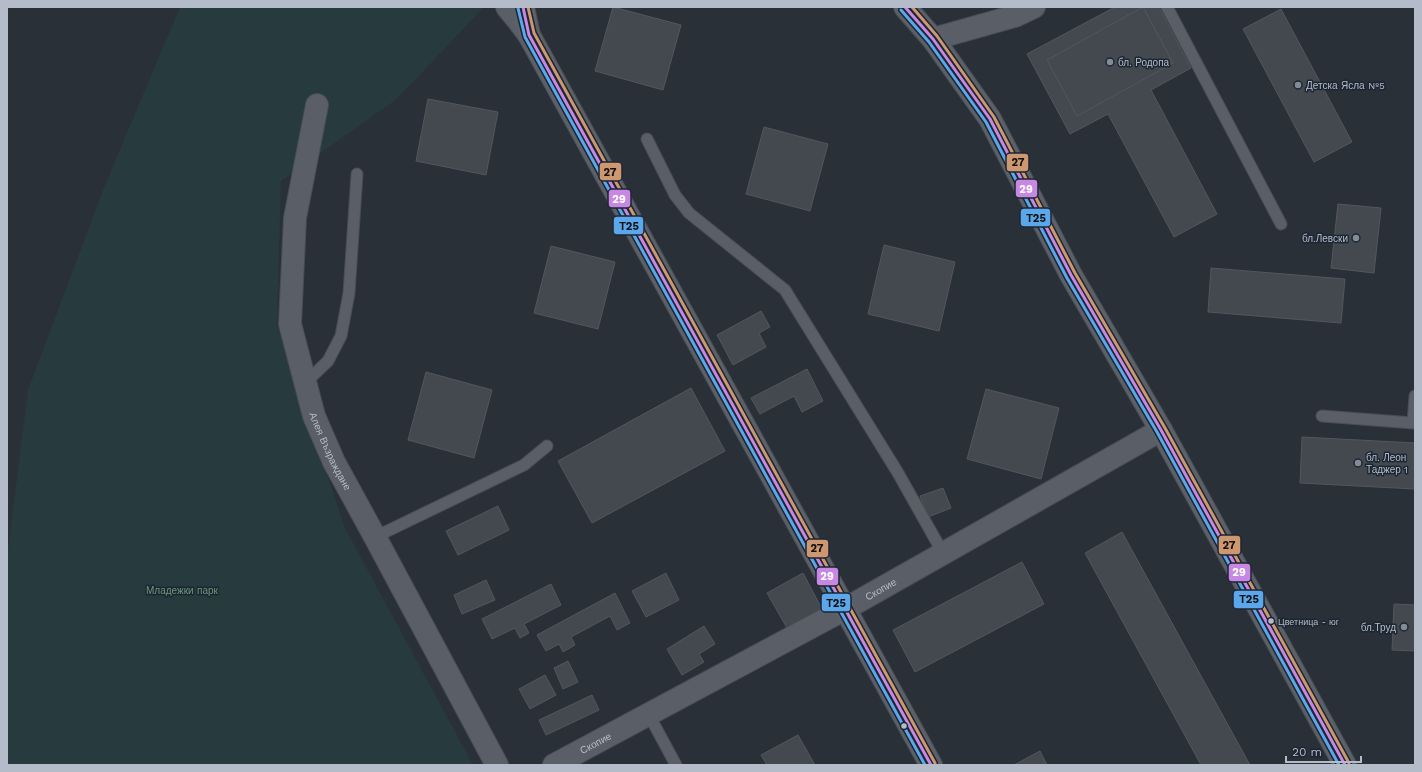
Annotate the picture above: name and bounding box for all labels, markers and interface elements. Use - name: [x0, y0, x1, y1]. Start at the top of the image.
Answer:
- marker: бл. Родопа: [1105, 57, 1115, 67]
- place label: бл. Родопа: [1118, 57, 1170, 68]
- marker: Детска Ясла №5: [1293, 80, 1303, 90]
- place label: Детска Ясла №5: [1306, 80, 1385, 91]
- line badge: 27: [1006, 153, 1029, 172]
- text: 27: [1011, 156, 1025, 169]
- line badge: 27: [599, 162, 622, 181]
- text: 27: [603, 166, 617, 179]
- line badge: 29: [1015, 179, 1038, 198]
- text: 29: [1019, 183, 1033, 196]
- line badge: 29: [608, 189, 631, 208]
- text: 29: [612, 193, 626, 206]
- line badge: Т25: [1020, 208, 1051, 227]
- text: Т25: [1026, 212, 1046, 225]
- line badge: Т25: [613, 216, 644, 235]
- text: Т25: [619, 220, 639, 233]
- place label: бл.Левски: [1302, 233, 1348, 244]
- marker: бл.Левски: [1351, 233, 1361, 243]
- street label: Алея Възраждане: [307, 411, 353, 492]
- place label: бл. Леон Таджер 1: [1366, 452, 1408, 475]
- marker: бл. Леон Таджер 1: [1353, 458, 1363, 468]
- line badge: 27: [1218, 535, 1241, 555]
- line badge: 27: [806, 539, 829, 558]
- text: 27: [1222, 539, 1236, 552]
- text: 27: [810, 542, 824, 555]
- line badge: 29: [1228, 563, 1251, 582]
- text: 29: [1232, 566, 1246, 579]
- line badge: 29: [816, 567, 839, 586]
- text: 29: [820, 570, 834, 583]
- street label: Скопие: [863, 576, 899, 602]
- park label: Младежки парк: [146, 585, 219, 596]
- line badge: Т25: [1233, 590, 1264, 609]
- line badge: Т25: [821, 593, 851, 612]
- text: Т25: [1239, 593, 1259, 606]
- text: Т25: [826, 597, 846, 610]
- marker: Цветница - юг: [1266, 616, 1276, 626]
- place label: Цветница - юг: [1278, 617, 1340, 627]
- place label: бл.Труд: [1361, 622, 1396, 633]
- marker: бл.Труд: [1399, 622, 1409, 632]
- unlabelled marker: [899, 721, 909, 731]
- street label: Скопие: [578, 730, 614, 756]
- scale bar: [1286, 738, 1361, 764]
- text: 20 m: [1292, 745, 1322, 759]

